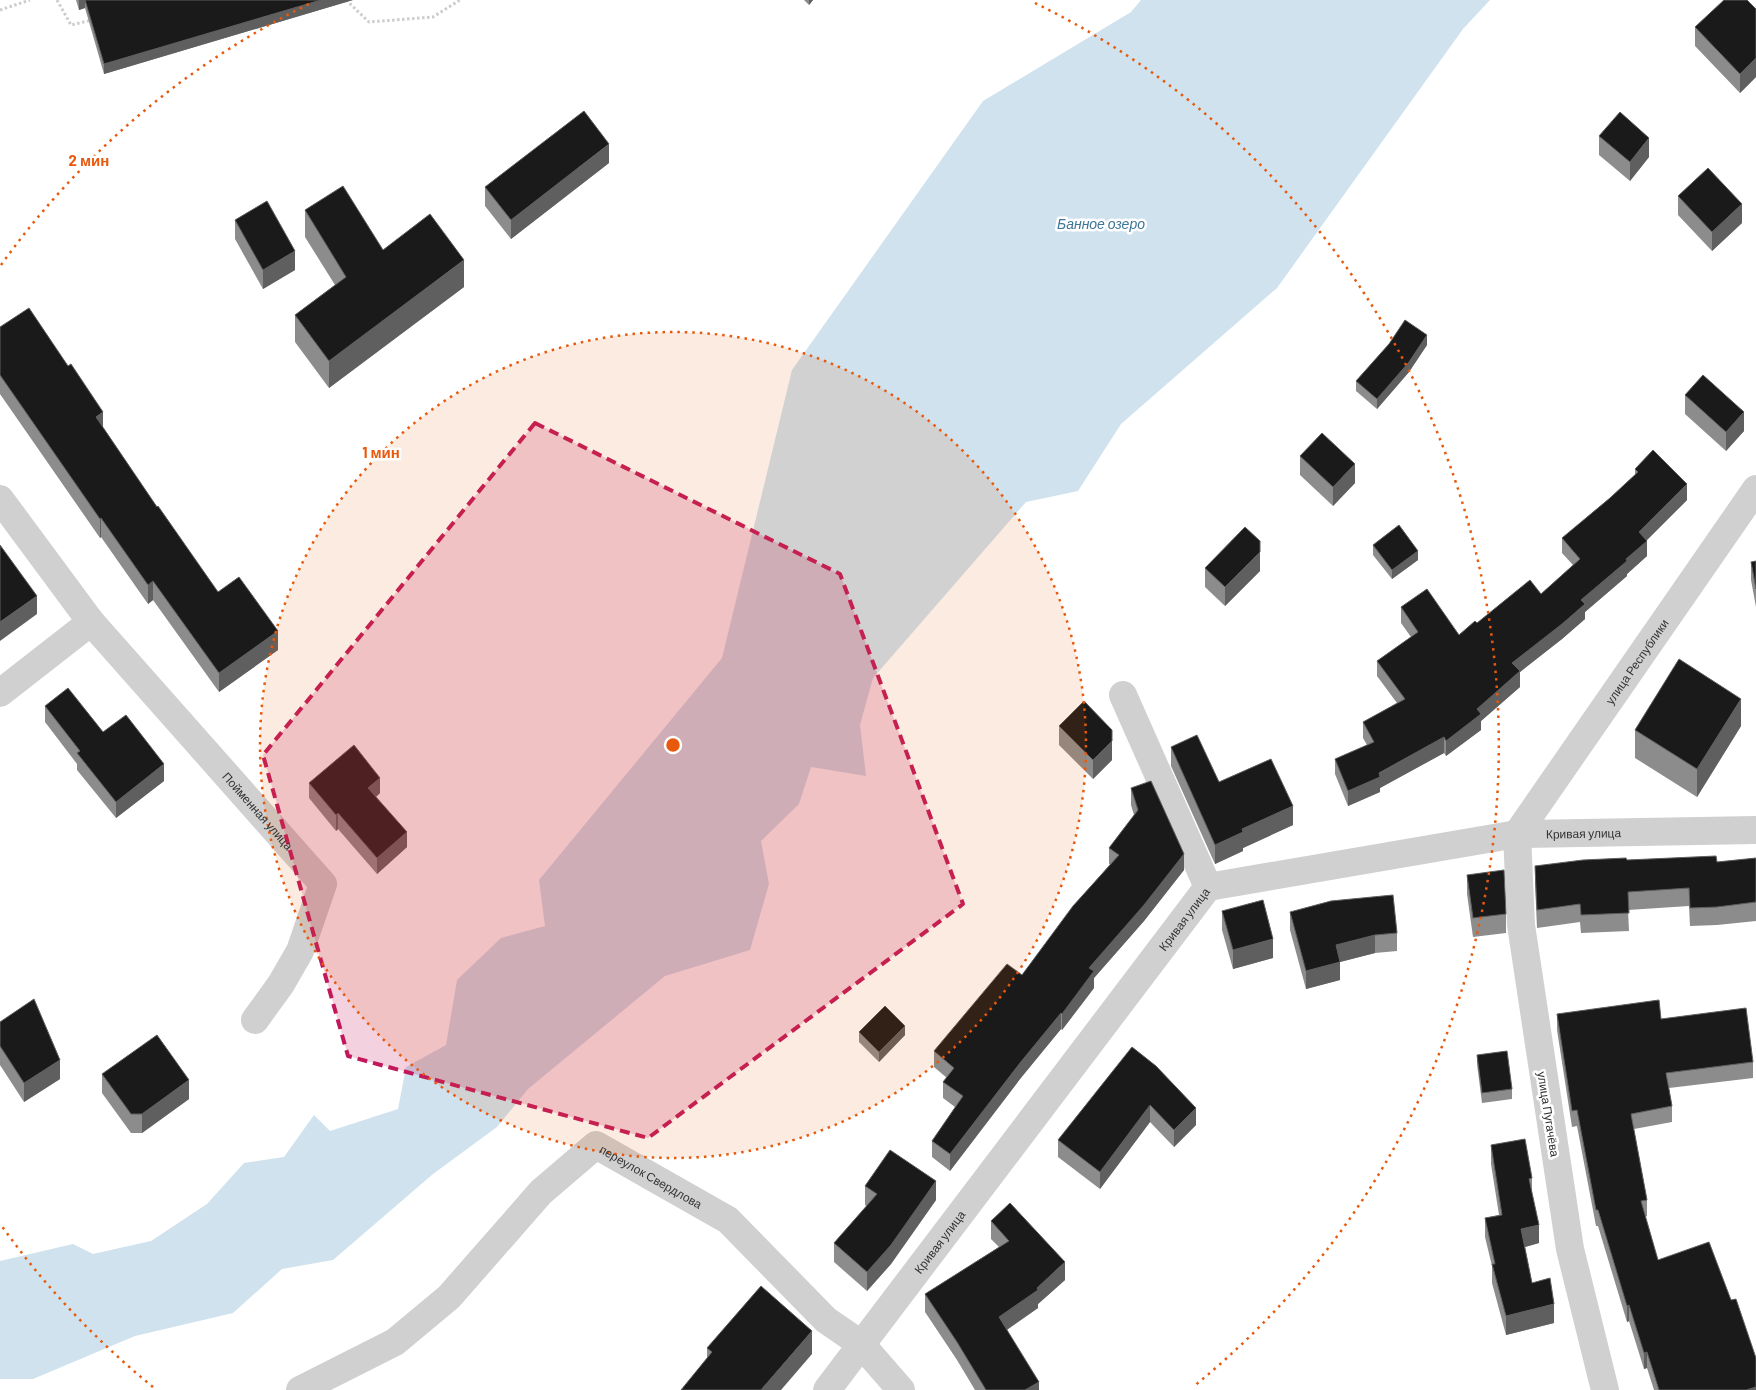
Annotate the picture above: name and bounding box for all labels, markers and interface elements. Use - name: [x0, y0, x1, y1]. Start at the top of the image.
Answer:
- text: 2 мин: [69, 151, 109, 169]
- water label: Банное озеро: [1057, 215, 1145, 232]
- text: 1 мин: [362, 443, 400, 461]
- street label: улица Республики: [1602, 616, 1671, 707]
- centre of rings: [664, 736, 682, 754]
- street label: Пойменная улица: [220, 769, 296, 853]
- street label: Кривая улица: [1546, 825, 1622, 841]
- street label: Кривая улица: [1156, 884, 1212, 953]
- street label: улица Пугачёва: [1534, 1070, 1563, 1158]
- street label: переулок Свердлова: [597, 1142, 705, 1211]
- street label: Кривая улица: [911, 1207, 968, 1276]

